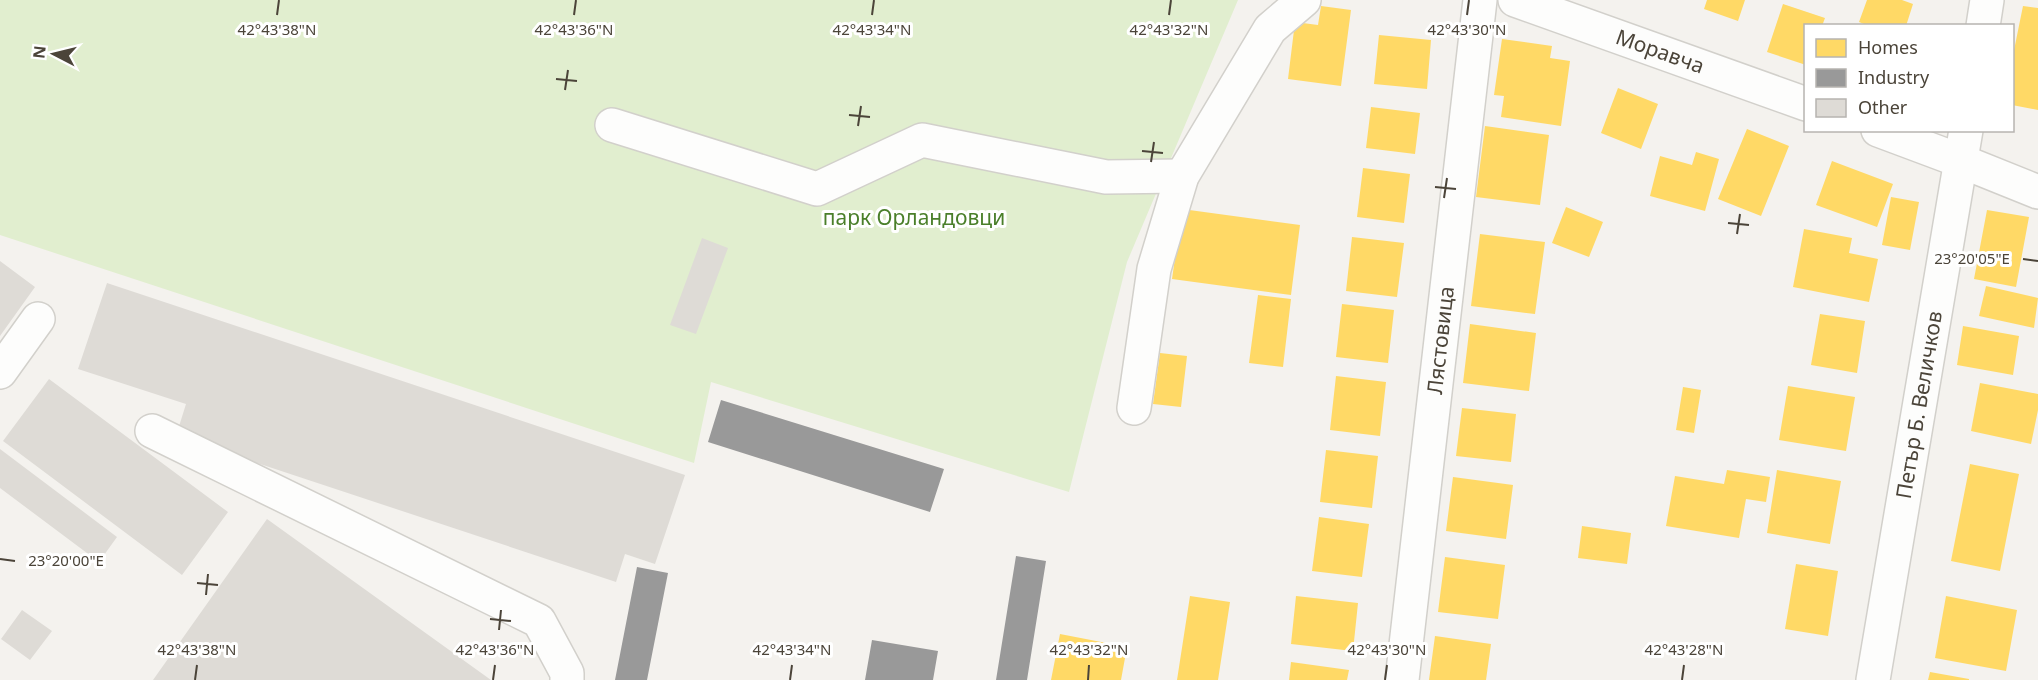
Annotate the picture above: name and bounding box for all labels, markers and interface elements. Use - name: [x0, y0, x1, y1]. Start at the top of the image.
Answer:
- text: 42°43'38"N: [238, 19, 316, 39]
- text: 42°43'36"N: [535, 19, 613, 39]
- text: 42°43'34"N: [833, 19, 911, 39]
- text: 42°43'32"N: [1130, 19, 1208, 39]
- text: 42°43'30"N: [1428, 19, 1506, 39]
- street label: Моравча: [1612, 22, 1708, 80]
- north arrow: [24, 24, 84, 84]
- legend: [1804, 24, 2014, 132]
- text: Homes: [1858, 35, 1918, 59]
- text: N: [27, 44, 51, 60]
- text: Industry: [1858, 65, 1930, 89]
- text: Other: [1858, 95, 1908, 119]
- park label: парк Орландовци: [823, 203, 1005, 231]
- text: 23°20'05"E: [1934, 248, 2010, 268]
- street label: Лястовица: [1420, 285, 1460, 396]
- street label: Петър Б. Величков: [1889, 309, 1948, 501]
- text: 23°20'00"E: [28, 550, 104, 570]
- text: 42°43'38"N: [158, 639, 236, 659]
- text: 42°43'36"N: [456, 639, 534, 659]
- text: 42°43'34"N: [753, 639, 831, 659]
- text: 42°43'32"N: [1050, 639, 1128, 659]
- text: 42°43'30"N: [1348, 639, 1426, 659]
- text: 42°43'28"N: [1645, 639, 1723, 659]

